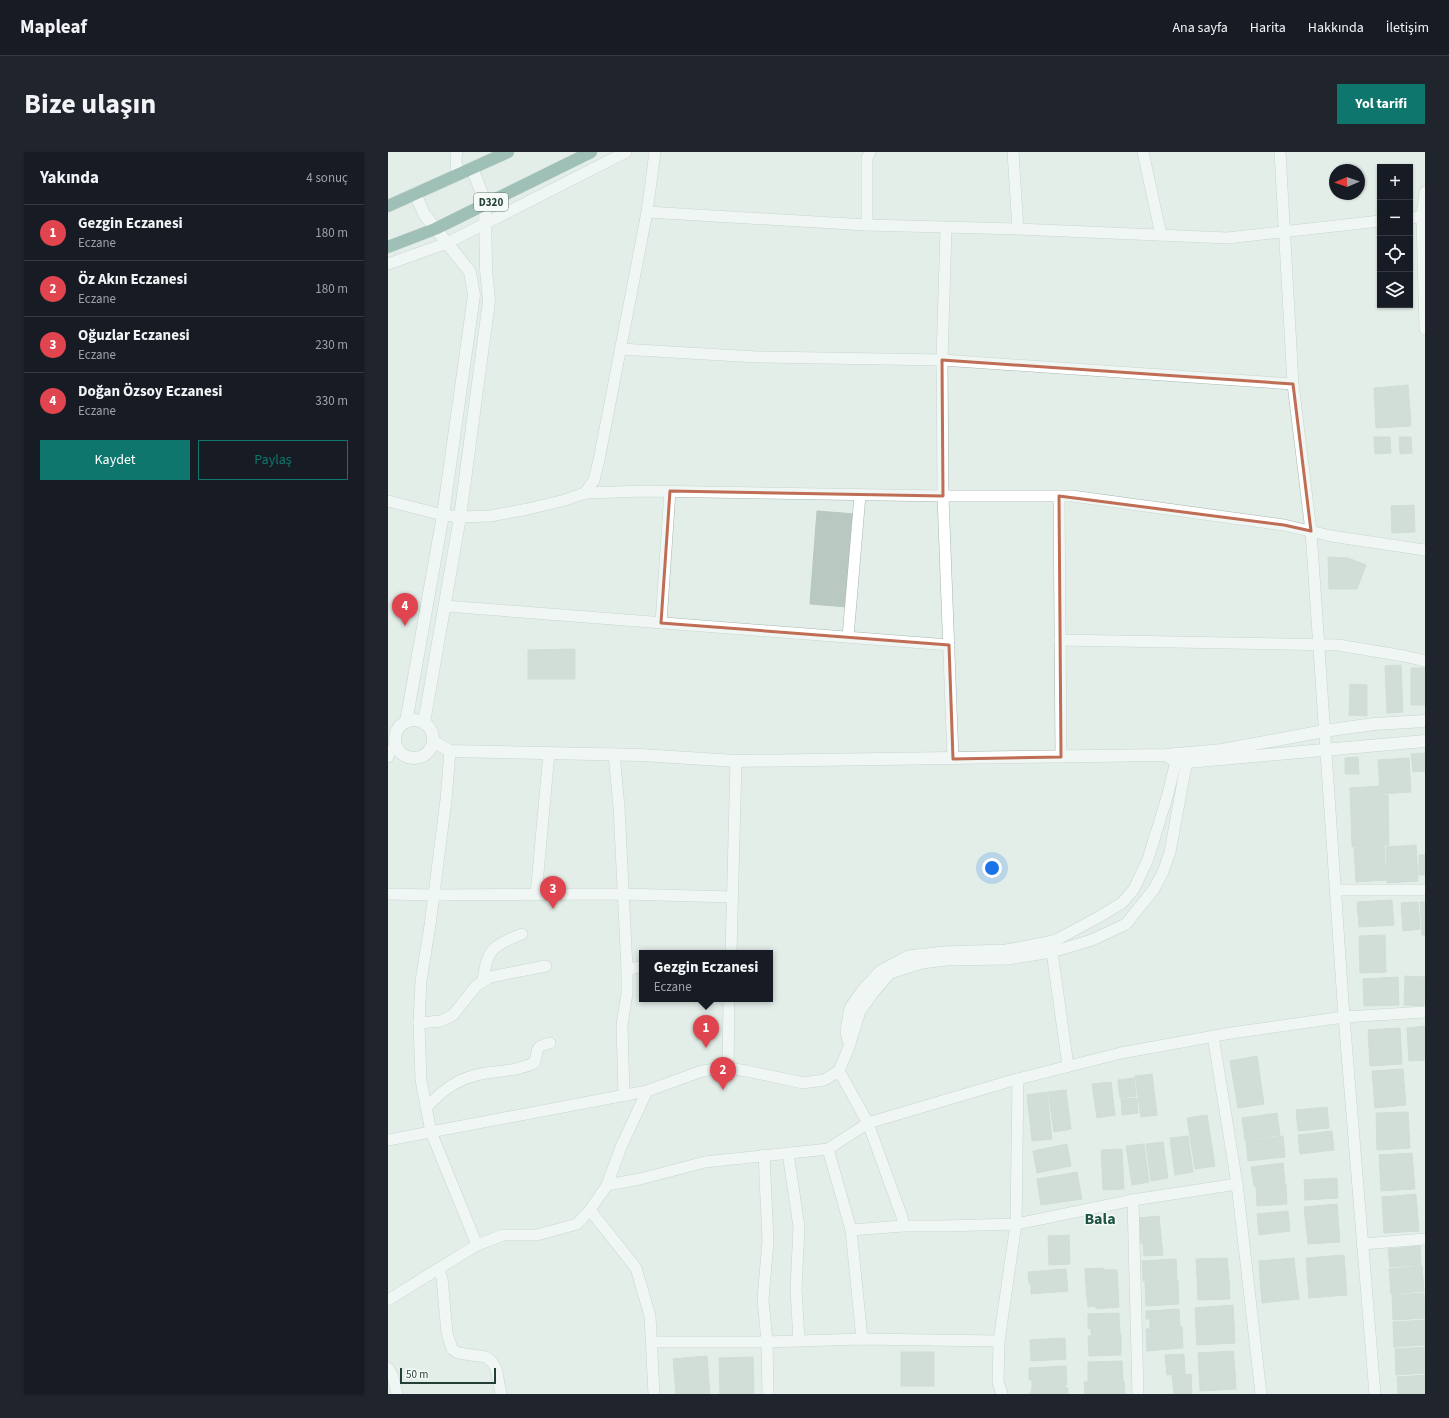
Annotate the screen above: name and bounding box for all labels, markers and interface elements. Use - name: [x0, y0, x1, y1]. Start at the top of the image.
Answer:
- text: Mapleaf: [20, 14, 87, 41]
- text: Ana sayfa: [1172, 18, 1228, 38]
- text: Harita: [1250, 18, 1286, 38]
- text: Hakkında: [1308, 18, 1364, 38]
- text: İletişim: [1386, 18, 1429, 38]
- text: Bize ulaşın: [24, 84, 156, 124]
- button: Yol tarifi: [1337, 84, 1425, 124]
- north arrow: [1329, 164, 1365, 200]
- map controls: [1377, 164, 1413, 308]
- button: +: [1377, 164, 1413, 200]
- text: Yakında: [40, 166, 99, 190]
- text: 4 sonuç: [306, 169, 348, 187]
- road number: D320: [474, 193, 508, 211]
- button: −: [1377, 200, 1413, 236]
- text: Gezgin Eczanesi: [78, 213, 183, 234]
- text: 1: [50, 224, 56, 242]
- text: 180 m: [315, 224, 348, 242]
- text: Eczane: [78, 234, 116, 252]
- button: locate: [1377, 236, 1413, 272]
- text: Öz Akın Eczanesi: [78, 269, 187, 290]
- button: layers: [1377, 272, 1413, 308]
- text: 2: [50, 280, 56, 298]
- text: 180 m: [315, 280, 348, 298]
- text: Eczane: [78, 290, 116, 308]
- text: Oğuzlar Eczanesi: [78, 325, 190, 346]
- text: 3: [50, 336, 56, 354]
- text: 230 m: [315, 336, 348, 354]
- text: Eczane: [78, 346, 116, 364]
- text: Doğan Özsoy Eczanesi: [78, 381, 222, 402]
- text: 4: [50, 392, 56, 410]
- text: 330 m: [315, 392, 348, 410]
- text: Eczane: [78, 402, 116, 420]
- button: Kaydet: [40, 440, 190, 480]
- button: Paylaş: [198, 440, 348, 480]
- pin: 4: [392, 593, 418, 626]
- your location: [982, 858, 1002, 878]
- pin: 3: [540, 876, 566, 909]
- popup: [639, 950, 773, 1002]
- text: Gezgin Eczanesi: [654, 957, 758, 978]
- text: Eczane: [654, 978, 692, 996]
- pin: 1: [693, 1015, 719, 1048]
- pin: 2: [710, 1057, 736, 1090]
- district label: Bala: [1084, 1208, 1116, 1230]
- scale bar: [400, 1366, 496, 1385]
- text: 50 m: [406, 1367, 428, 1382]

